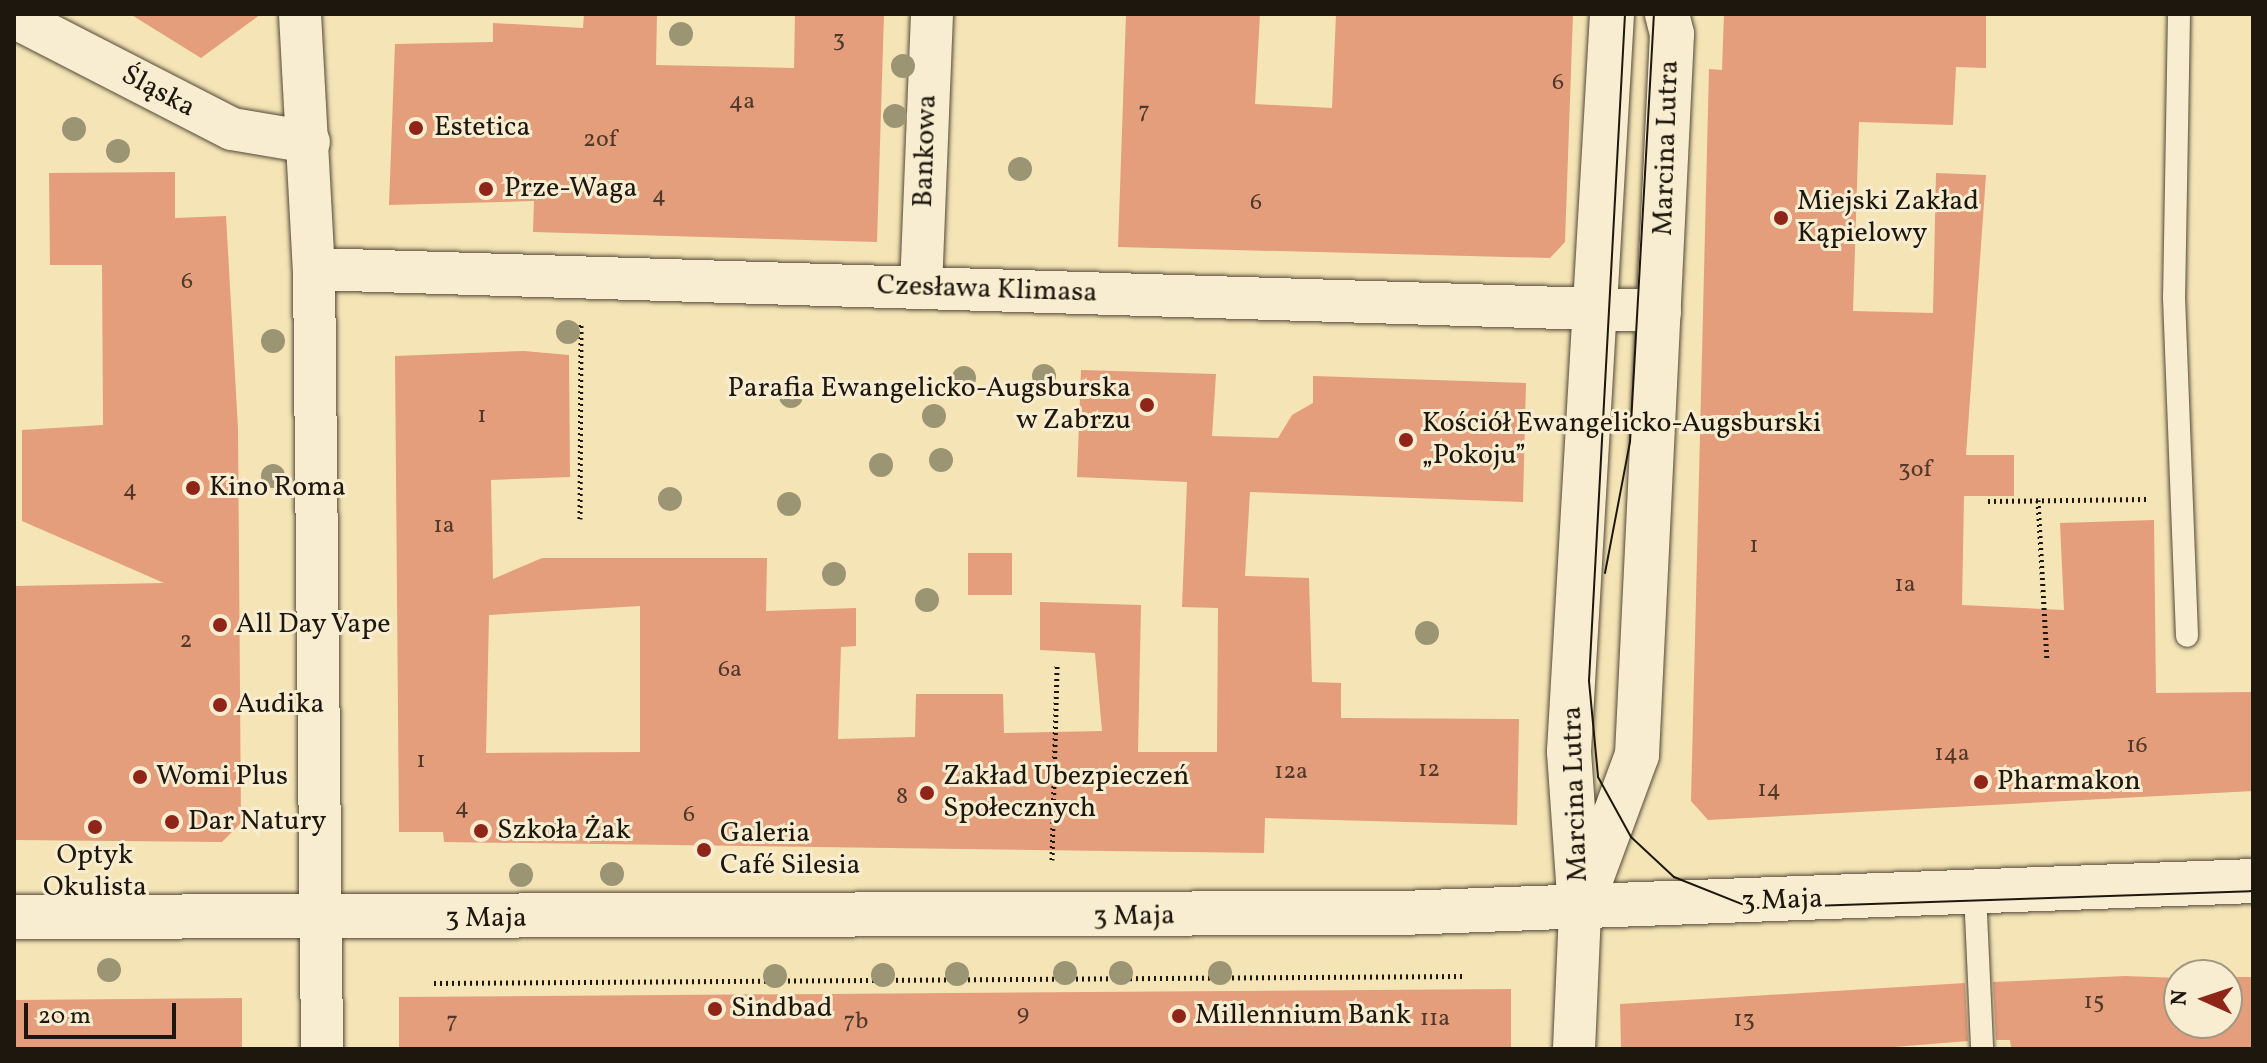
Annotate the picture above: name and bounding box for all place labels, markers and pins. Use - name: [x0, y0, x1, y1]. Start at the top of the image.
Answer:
- place label: Estetica: [434, 111, 530, 145]
- marker: Estetica: [405, 117, 427, 139]
- place label: Prze-Waga: [504, 172, 637, 206]
- marker: Prze-Waga: [475, 178, 497, 200]
- place label: Miejski Zakład Kąpielowy: [1797, 185, 1979, 251]
- marker: Miejski Zakład Kąpielowy: [1772, 209, 1790, 227]
- place label: Parafia Ewangelicko-Augsburska w Zabrzu: [728, 372, 1131, 438]
- marker: Parafia Ewangelicko-Augsburska w Zabrzu: [1138, 396, 1156, 414]
- place label: Kościół Ewangelicko-Augsburski „Pokoju”: [1422, 407, 1821, 473]
- marker: Kościół Ewangelicko-Augsburski „Pokoju”: [1397, 431, 1415, 449]
- place label: Kino Roma: [209, 471, 346, 505]
- marker: Kino Roma: [184, 479, 202, 497]
- place label: All Day Vape: [236, 608, 392, 642]
- marker: All Day Vape: [211, 616, 229, 634]
- place label: Audika: [236, 688, 324, 722]
- marker: Audika: [211, 696, 229, 714]
- place label: Womi Plus: [156, 760, 288, 794]
- place label: Zakład Ubezpieczeń Społecznych: [943, 760, 1189, 826]
- place label: Pharmakon: [1997, 765, 2141, 799]
- marker: Womi Plus: [131, 768, 149, 786]
- marker: Pharmakon: [1972, 773, 1990, 791]
- marker: Zakład Ubezpieczeń Społecznych: [918, 784, 936, 802]
- place label: Dar Natury: [188, 805, 327, 839]
- marker: Dar Natury: [163, 813, 181, 831]
- place label: Szkoła Żak: [497, 814, 631, 848]
- place label: Galeria Café Silesia: [720, 817, 861, 883]
- marker: Optyk Okulista: [86, 818, 104, 836]
- marker: Szkoła Żak: [472, 822, 490, 840]
- place label: Optyk Okulista: [43, 839, 147, 905]
- marker: Galeria Café Silesia: [695, 841, 713, 859]
- place label: Sindbad: [731, 992, 832, 1026]
- place label: Millennium Bank: [1195, 999, 1411, 1033]
- marker: Sindbad: [706, 1000, 724, 1018]
- marker: Millennium Bank: [1170, 1007, 1188, 1025]

